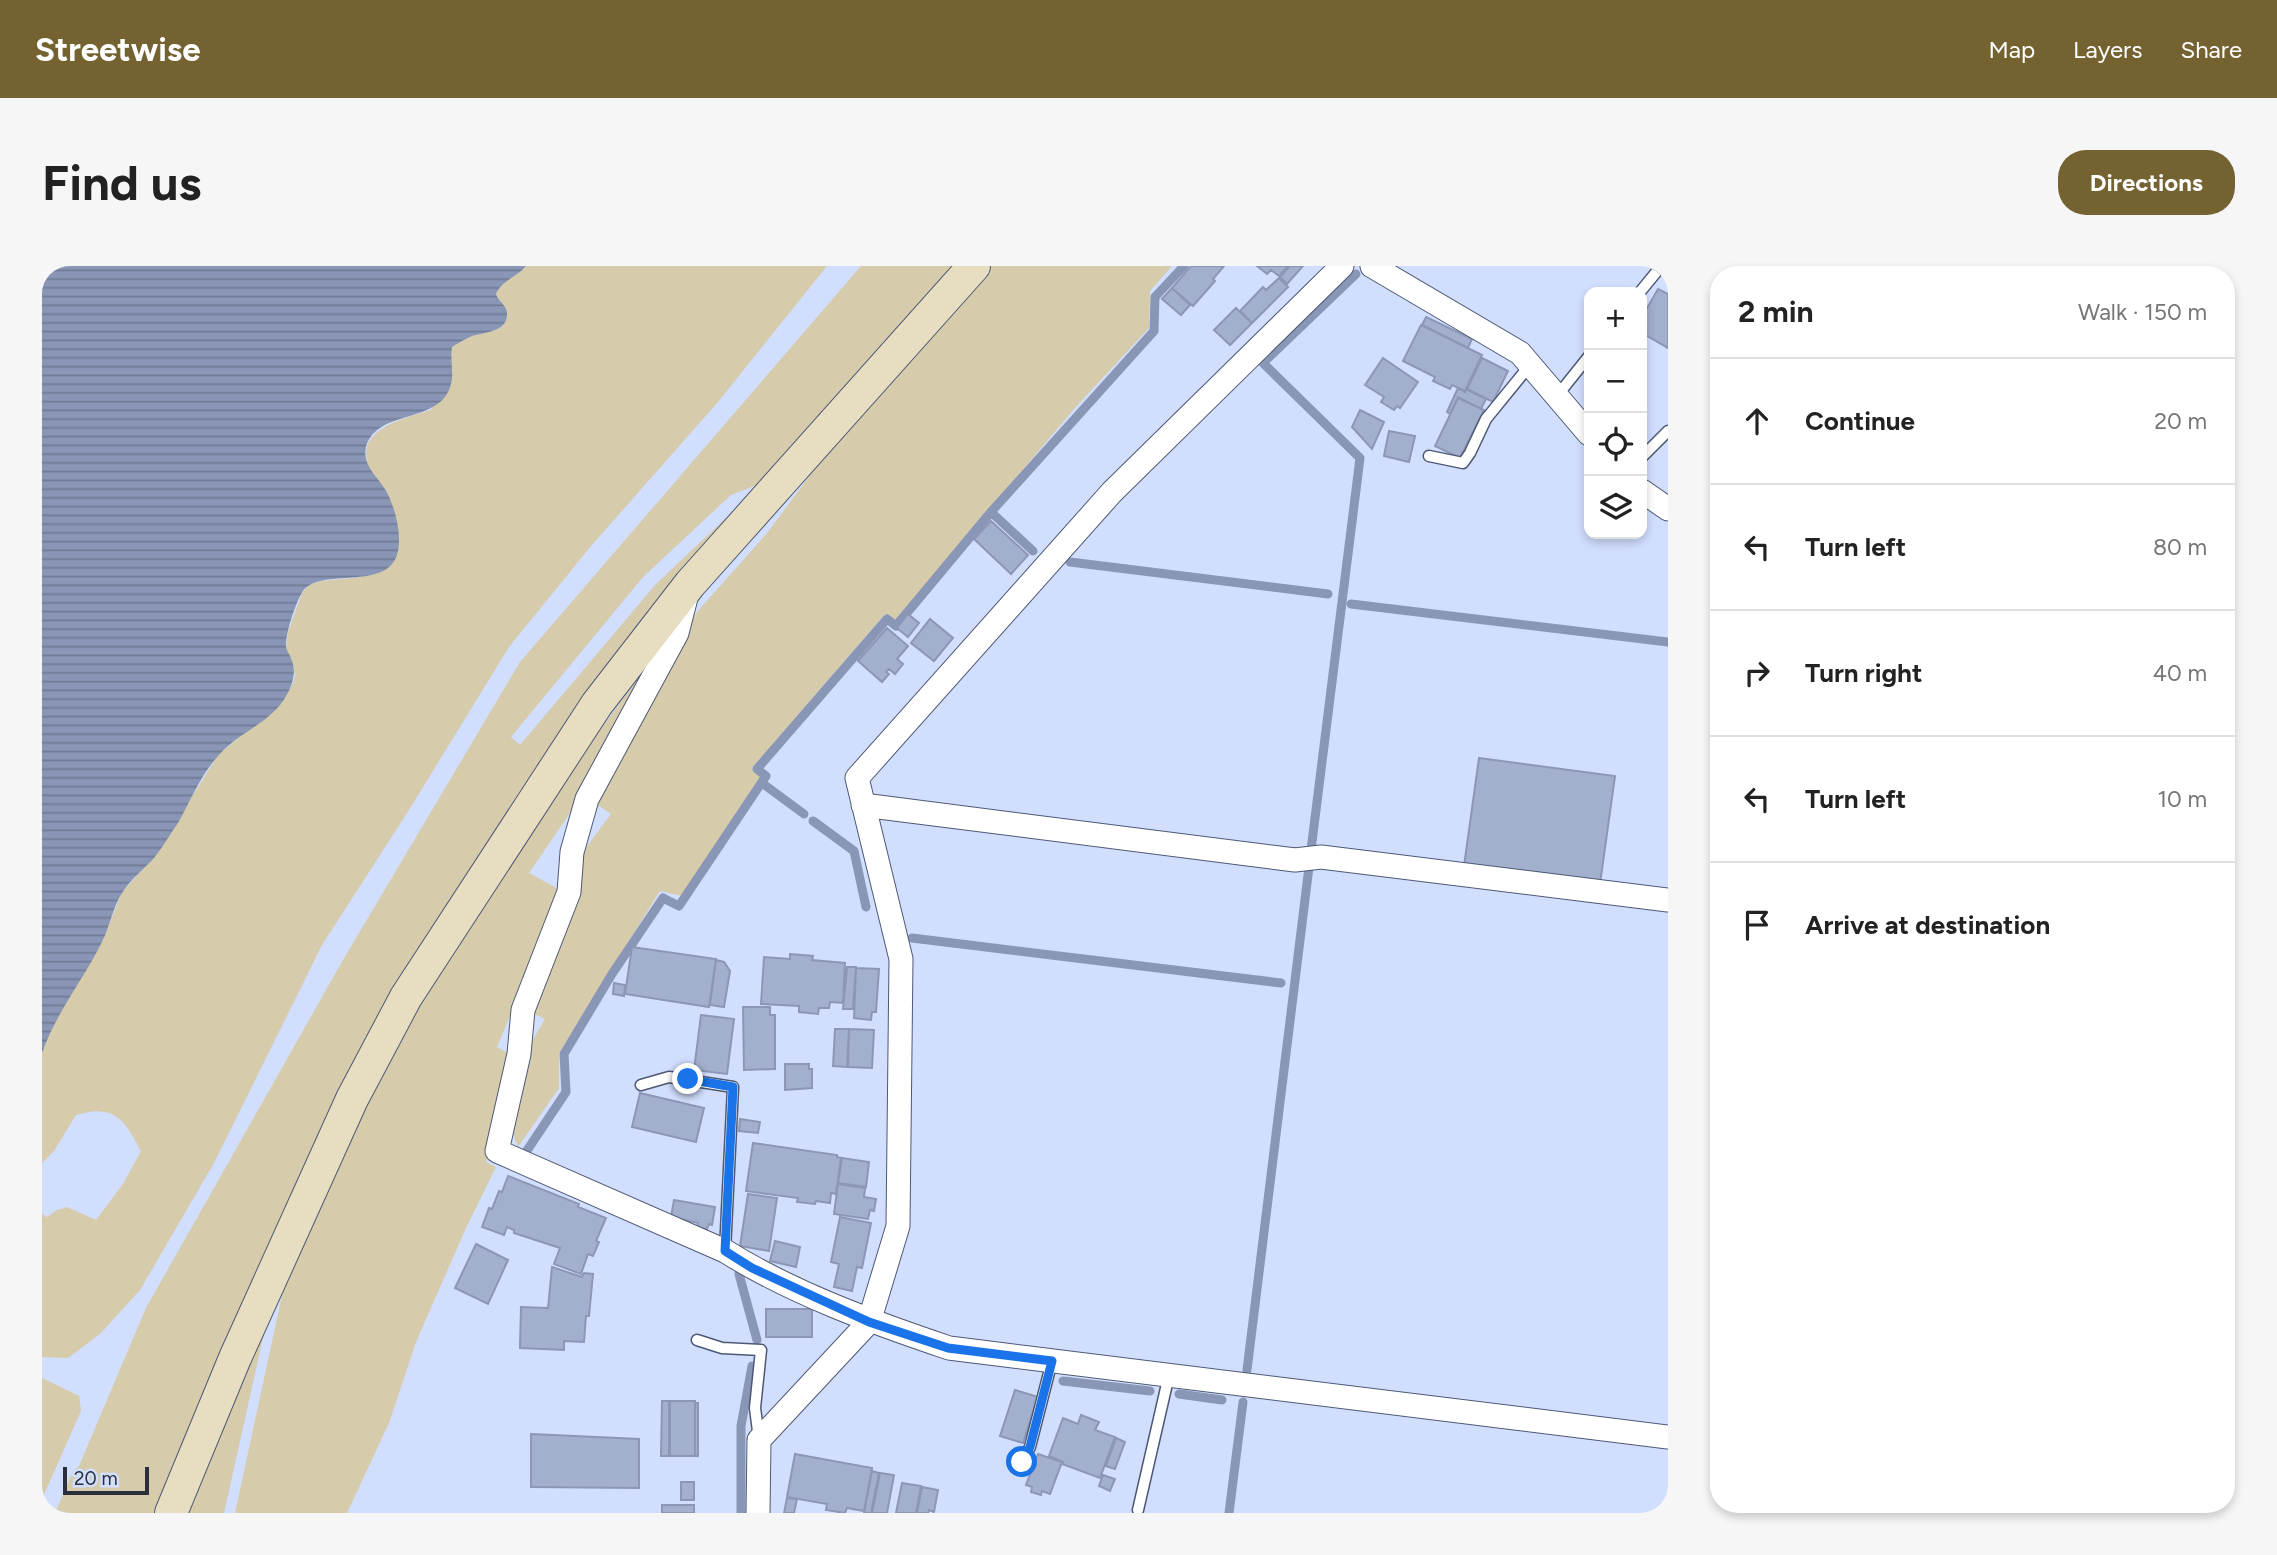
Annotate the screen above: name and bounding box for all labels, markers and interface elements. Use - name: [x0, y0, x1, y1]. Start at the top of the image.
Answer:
- text: Streetwise: [35, 30, 201, 69]
- text: Map: [1988, 35, 2035, 64]
- text: Layers: [2073, 35, 2142, 64]
- text: Share: [2180, 35, 2242, 64]
- button: Directions: [2058, 150, 2235, 215]
- text: Find us: [42, 153, 201, 212]
- map controls: [1584, 287, 1647, 539]
- button: +: [1584, 287, 1647, 350]
- text: 2 min: [1738, 293, 1814, 330]
- text: Walk · 150 m: [2078, 298, 2207, 326]
- button: −: [1584, 350, 1647, 413]
- icon: ahead: [1738, 402, 1776, 440]
- text: Continue: [1805, 405, 1915, 437]
- text: 20 m: [2154, 407, 2207, 435]
- button: locate: [1584, 413, 1647, 476]
- button: layers: [1584, 476, 1647, 539]
- icon: left: [1738, 528, 1776, 566]
- text: Turn left: [1805, 531, 1906, 563]
- text: 80 m: [2153, 533, 2207, 561]
- icon: right: [1738, 654, 1776, 692]
- text: Turn right: [1805, 657, 1922, 689]
- text: 40 m: [2153, 659, 2207, 687]
- icon: left: [1738, 780, 1776, 818]
- text: Turn left: [1805, 783, 1906, 815]
- text: 10 m: [2158, 785, 2207, 813]
- icon: arrive: [1738, 906, 1776, 944]
- text: Arrive at destination: [1805, 909, 2050, 941]
- route end: [672, 1063, 703, 1094]
- route start: [1006, 1446, 1037, 1477]
- scale bar: [63, 1464, 149, 1496]
- text: 20 m: [74, 1467, 118, 1490]

